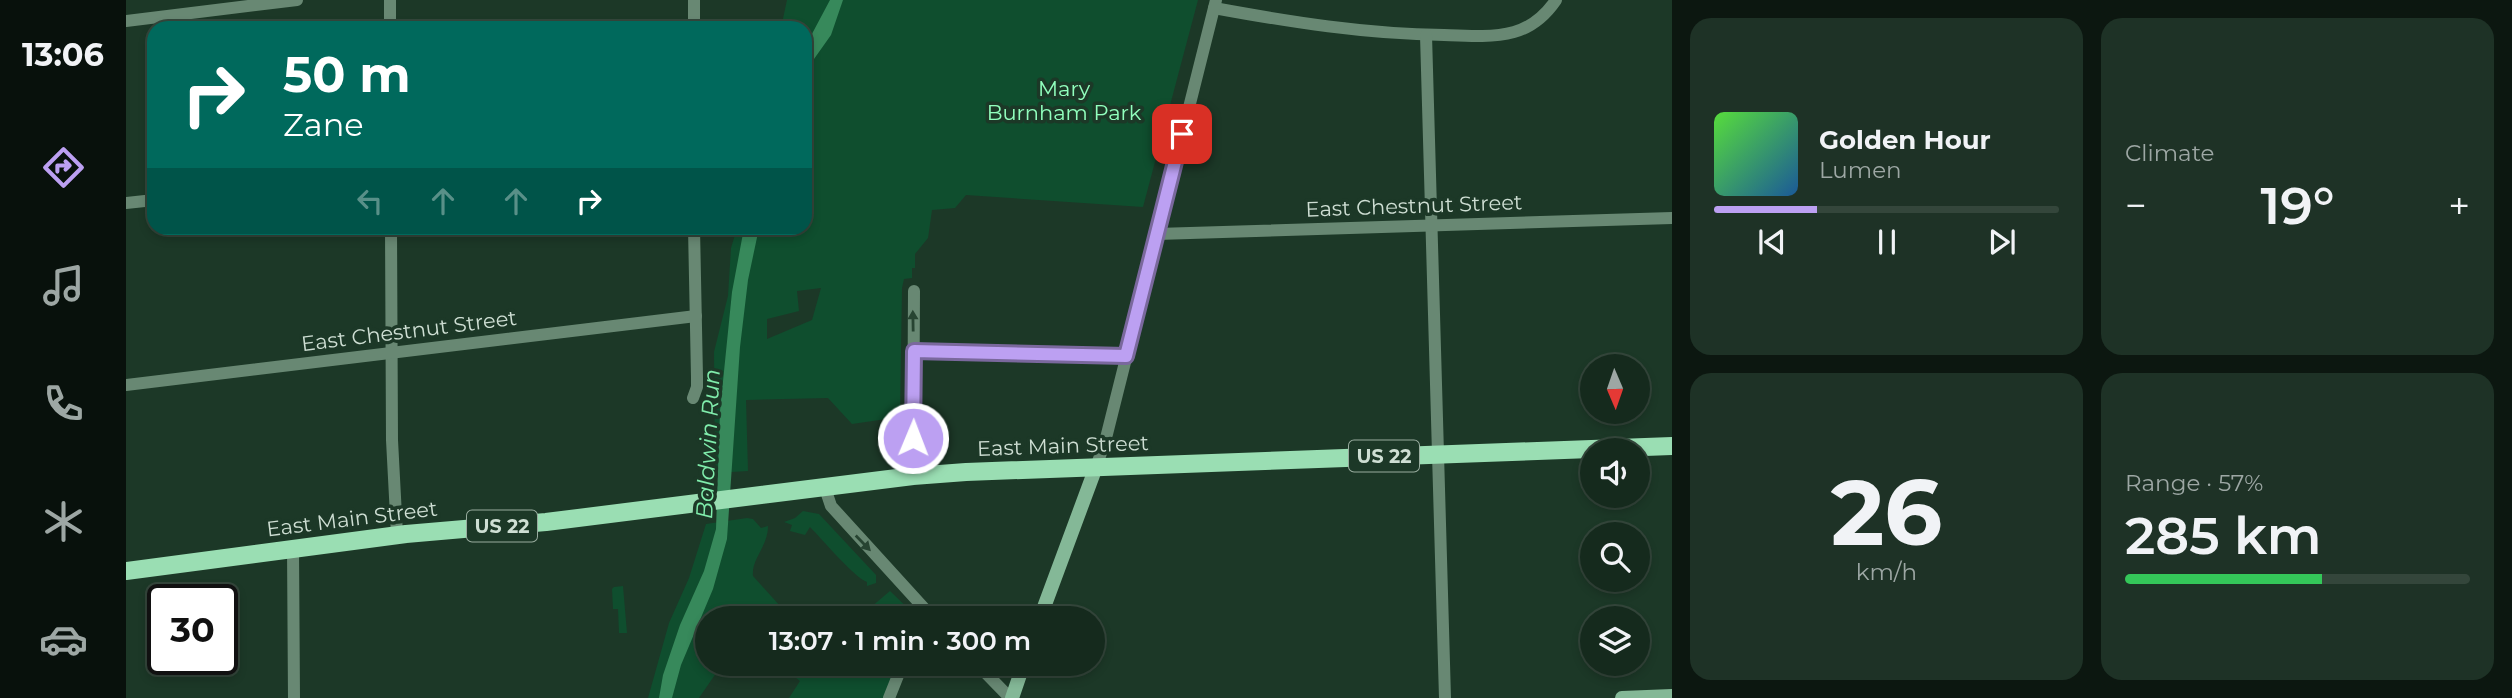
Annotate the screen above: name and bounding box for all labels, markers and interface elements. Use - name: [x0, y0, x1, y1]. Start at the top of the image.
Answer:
- text: 13:06: [22, 35, 104, 74]
- text: 50 m: [283, 45, 411, 104]
- icon: right: [168, 49, 259, 140]
- park label: Mary Burnham Park: [987, 76, 1142, 125]
- pin: [1152, 104, 1212, 164]
- text: Zane: [283, 105, 364, 144]
- icon: arrive: [1163, 115, 1201, 153]
- text: Golden Hour: [1819, 124, 1991, 156]
- text: Climate: [2125, 139, 2214, 167]
- icon: directions: [39, 143, 88, 192]
- text: Lumen: [1819, 156, 1902, 184]
- text: 19°: [2260, 174, 2335, 237]
- icon: left: [351, 182, 389, 220]
- icon: ahead: [424, 182, 462, 220]
- icon: ahead: [497, 182, 535, 220]
- icon: right: [570, 182, 608, 220]
- text: −: [2125, 182, 2147, 229]
- text: +: [2448, 182, 2470, 229]
- street label: East Chestnut Street: [1305, 189, 1523, 222]
- icon: previous: [1753, 223, 1791, 261]
- icon: pause: [1868, 223, 1906, 261]
- icon: next: [1983, 223, 2021, 261]
- icon: music: [39, 261, 88, 310]
- street label: East Chestnut Street: [300, 305, 518, 356]
- one-way arrow: [907, 309, 919, 331]
- north arrow: [1580, 354, 1650, 424]
- map controls: [1580, 354, 1650, 676]
- water label: Baldwin Run: [690, 368, 726, 520]
- icon: phone: [39, 379, 88, 428]
- position arrow: [876, 401, 950, 475]
- street label: East Main Street: [977, 430, 1149, 461]
- button: sound: [1580, 438, 1650, 508]
- road number: US 22: [1349, 440, 1419, 471]
- text: 26: [1831, 457, 1942, 568]
- text: Range · 57%: [2125, 469, 2263, 497]
- street label: East Main Street: [265, 496, 439, 541]
- icon: climate: [39, 497, 88, 546]
- text: 285 km: [2125, 504, 2321, 567]
- road number: US 22: [467, 510, 537, 541]
- button: search: [1580, 522, 1650, 592]
- one-way arrow: [855, 534, 871, 551]
- text: km/h: [1856, 558, 1917, 586]
- speed limit sign: 30: [147, 584, 238, 675]
- button: layers: [1580, 606, 1650, 676]
- icon: car: [39, 615, 88, 664]
- text: 13:07 · 1 min · 300 m: [769, 625, 1031, 657]

